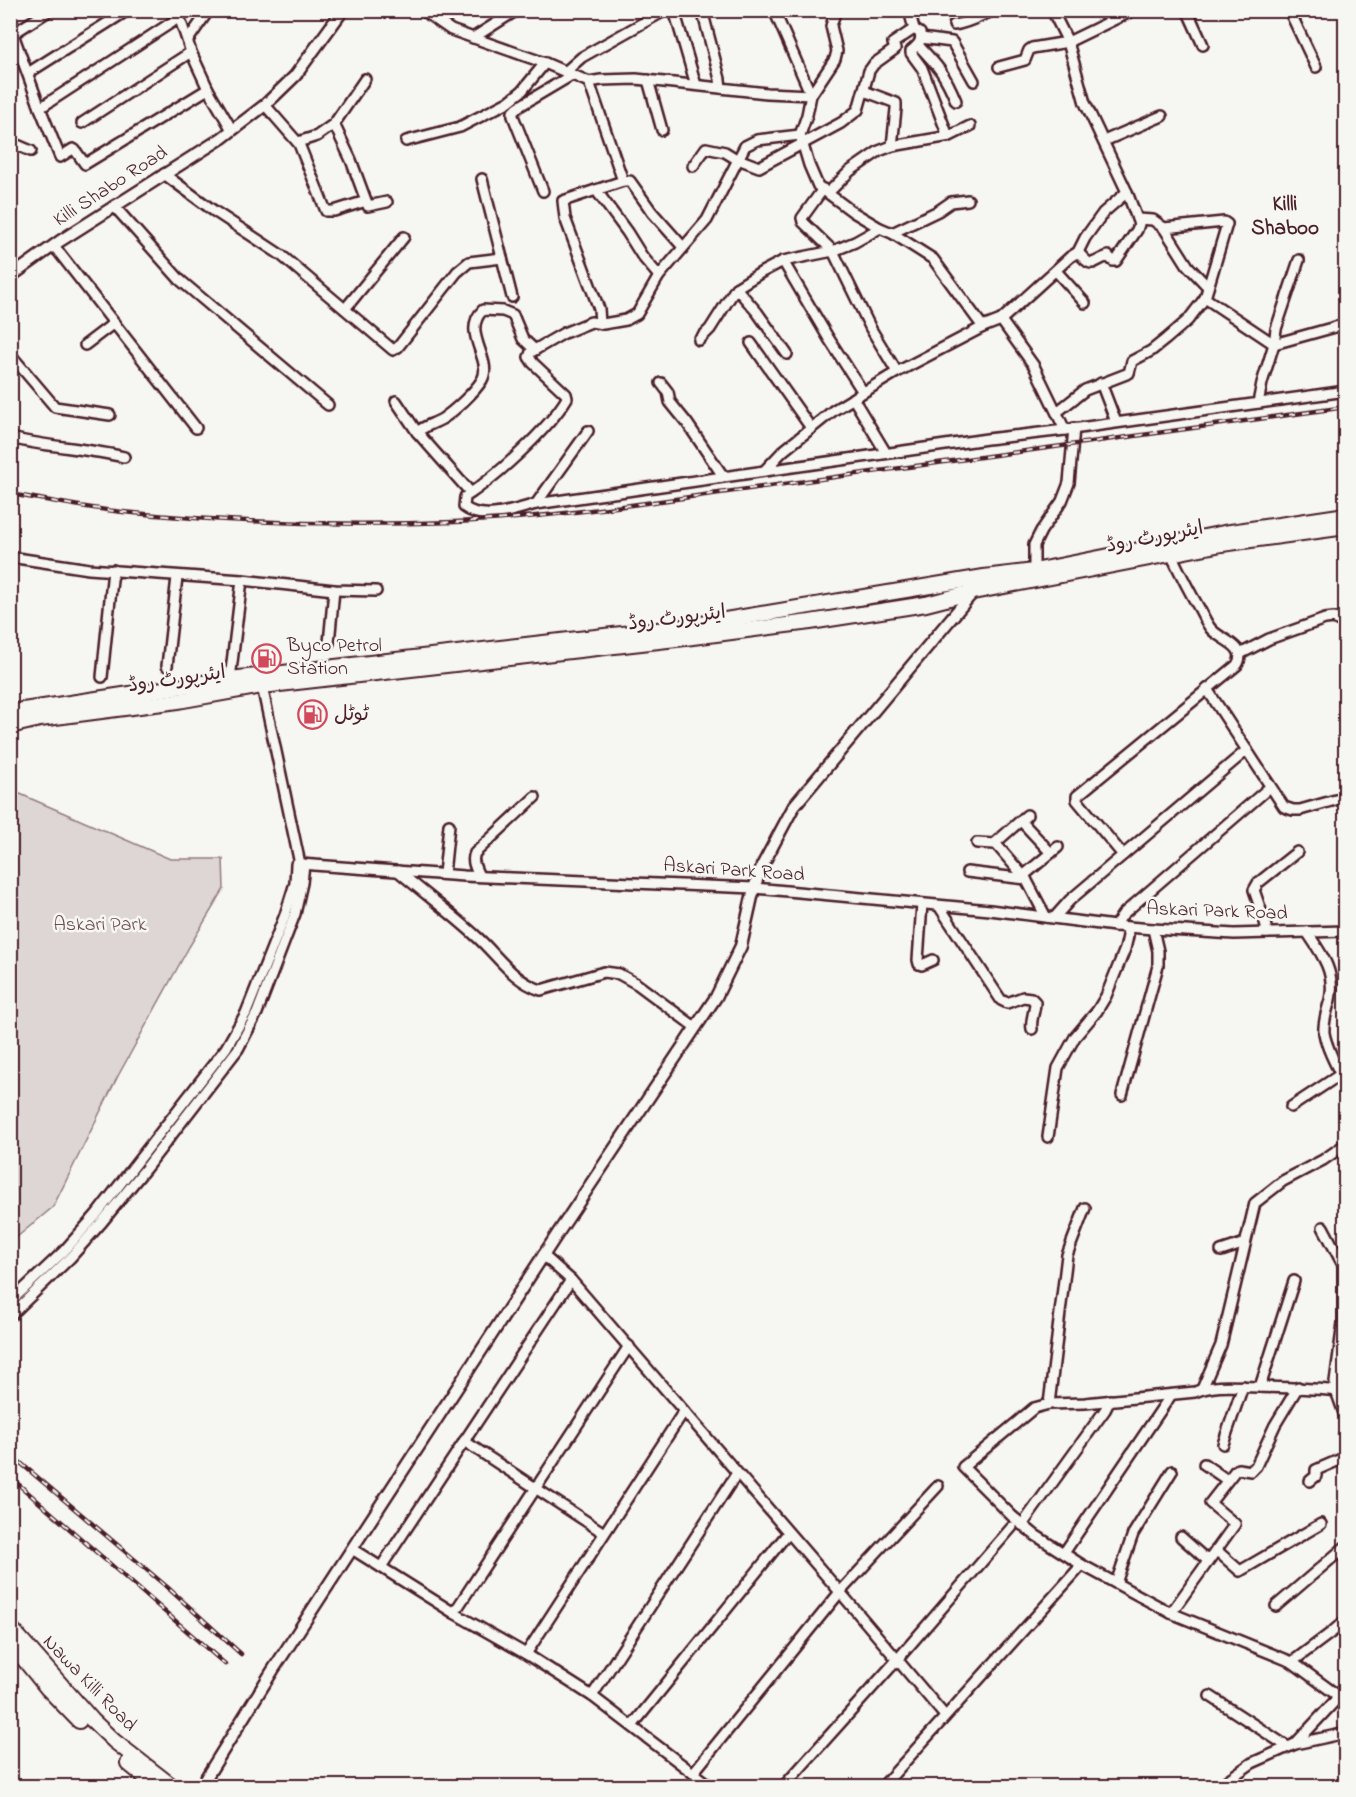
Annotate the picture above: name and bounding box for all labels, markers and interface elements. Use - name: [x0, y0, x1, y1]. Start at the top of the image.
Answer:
- street label: Killi Shabo Road: [48, 139, 174, 235]
- district label: Killi Shaboo: [1251, 190, 1319, 244]
- street label: ایئرپورٹ روڈ: [1104, 514, 1206, 562]
- street label: ایئرپورٹ روڈ: [626, 599, 728, 639]
- place label: Byco Petrol Station: [286, 632, 382, 684]
- fuel station icon: Byco Petrol Station: [250, 642, 282, 674]
- street label: ایئرپورٹ روڈ: [126, 659, 228, 701]
- fuel station icon: ٹوٹل: [297, 699, 329, 731]
- place label: ٹوٹل: [334, 701, 370, 730]
- street label: Askari Park Road: [662, 852, 806, 890]
- street label: Askari Park Road: [1146, 895, 1288, 929]
- park label: Askari Park: [54, 911, 147, 940]
- street label: Nawa Killi Road: [35, 1629, 143, 1739]

